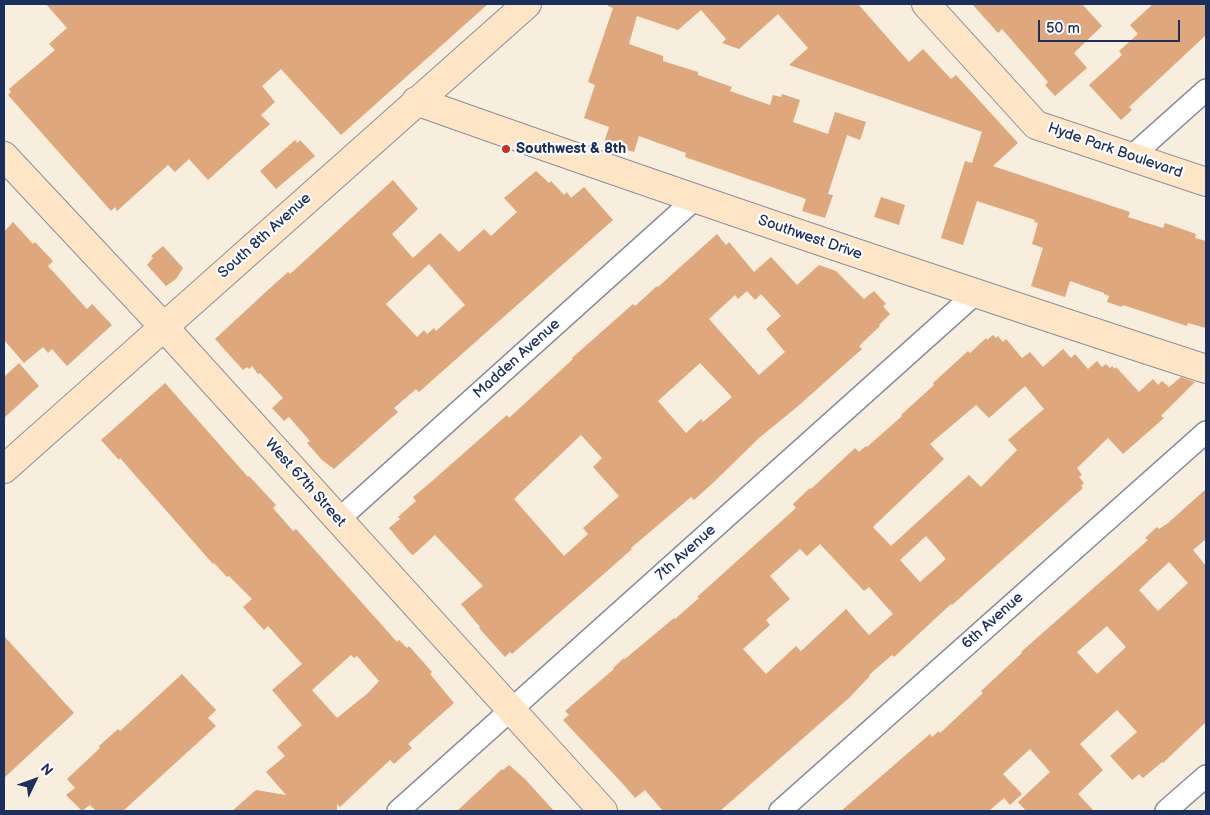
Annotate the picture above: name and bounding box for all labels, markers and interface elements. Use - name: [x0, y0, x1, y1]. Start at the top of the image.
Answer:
- scale bar: [1040, 10, 1182, 42]
- text: 50 m: [1046, 19, 1080, 38]
- street label: Hyde Park Boulevard: [1045, 119, 1185, 183]
- place label: Southwest & 8th: [516, 140, 626, 158]
- marker: Southwest & 8th: [500, 143, 512, 155]
- street label: South 8th Avenue: [215, 190, 315, 282]
- street label: Southwest Drive: [756, 212, 864, 264]
- street label: Madden Avenue: [470, 315, 564, 403]
- street label: West 67th Street: [261, 435, 349, 531]
- street label: 7th Avenue: [652, 521, 720, 585]
- street label: 6th Avenue: [959, 589, 1027, 653]
- north arrow: [10, 755, 60, 805]
- text: N: [37, 760, 56, 779]

